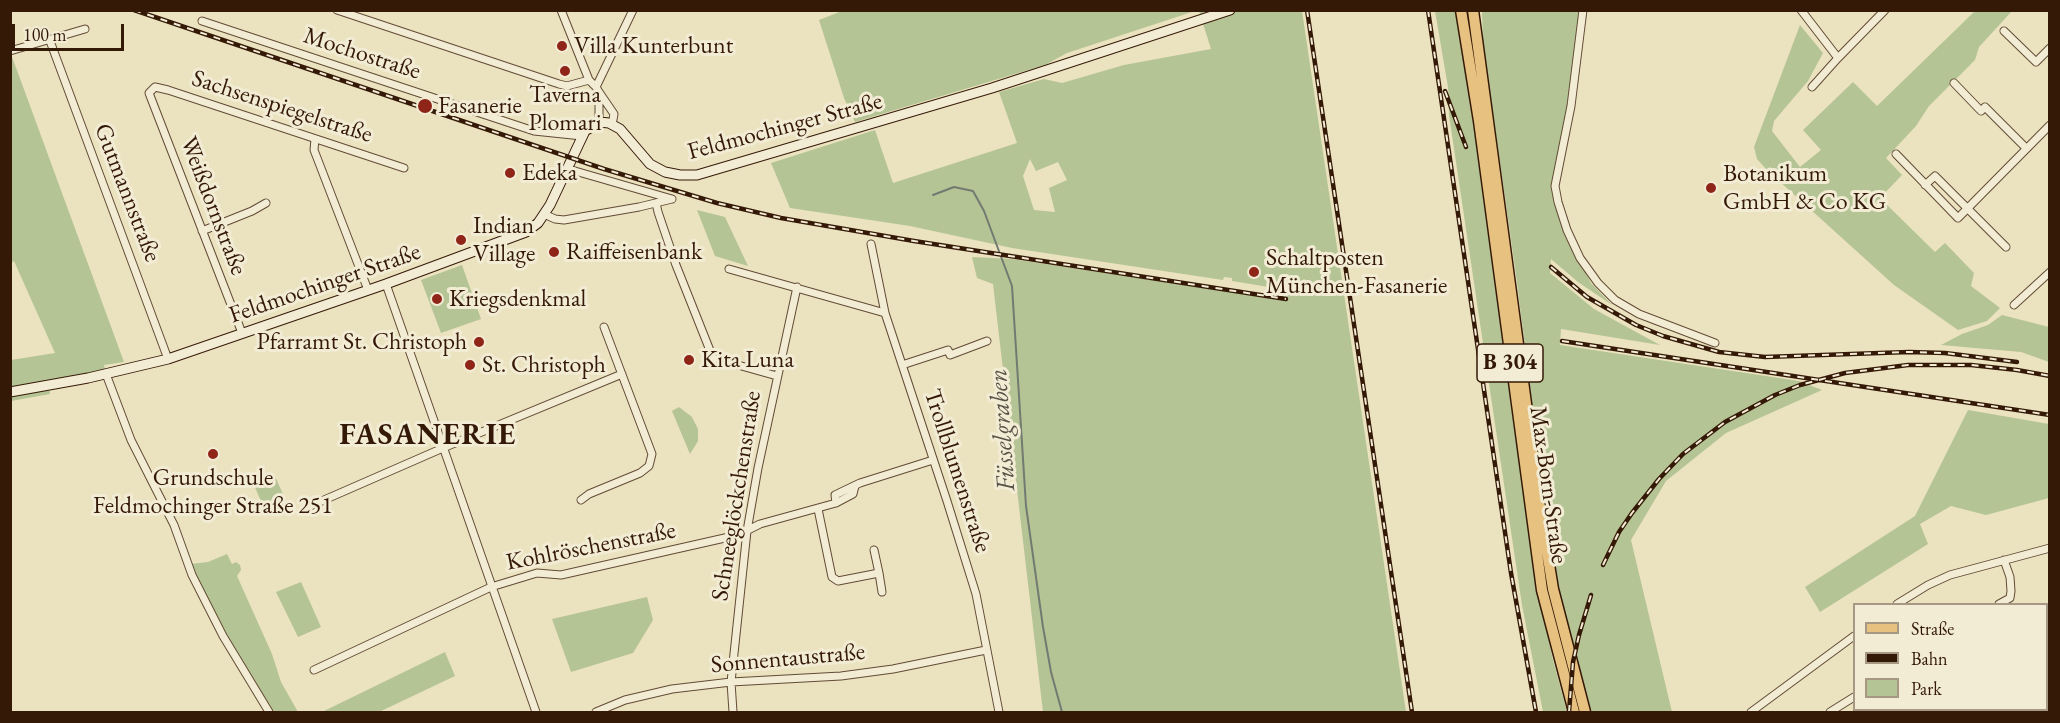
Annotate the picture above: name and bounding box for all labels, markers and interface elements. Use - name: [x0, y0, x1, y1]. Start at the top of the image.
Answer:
- scale bar: [15, 12, 128, 50]
- street label: Mochostraße: [300, 22, 424, 86]
- text: 100 m: [23, 23, 67, 46]
- place label: Villa Kunterbunt: [574, 32, 733, 60]
- marker: Villa Kunterbunt: [555, 39, 569, 53]
- street label: Sachsenspiegelstraße: [188, 64, 376, 150]
- marker: Taverna Plomari: [558, 64, 572, 78]
- place label: Taverna Plomari: [528, 81, 602, 137]
- street label: Feldmochinger Straße: [684, 87, 886, 167]
- place label: Fasanerie: [438, 92, 522, 120]
- marker: Fasanerie: [416, 97, 434, 115]
- street label: Gutmannstraße: [87, 120, 167, 266]
- street label: Weißdornstraße: [173, 133, 253, 279]
- place label: Edeka: [522, 159, 577, 187]
- place label: Botanikum GmbH & Co KG: [1723, 160, 1886, 216]
- marker: Edeka: [503, 166, 517, 180]
- marker: Botanikum GmbH & Co KG: [1704, 181, 1718, 195]
- place label: Indian Village: [473, 212, 535, 268]
- marker: Indian Village: [454, 233, 468, 247]
- street label: Feldmochinger Straße: [226, 238, 424, 330]
- place label: Raiffeisenbank: [566, 238, 702, 266]
- place label: Schaltposten München-Fasanerie: [1266, 244, 1447, 300]
- marker: Raiffeisenbank: [547, 245, 561, 259]
- marker: Schaltposten München-Fasanerie: [1247, 265, 1261, 279]
- place label: Kriegsdenkmal: [449, 285, 586, 313]
- marker: Kriegsdenkmal: [430, 292, 444, 306]
- place label: Pfarramt St. Christoph: [257, 328, 467, 356]
- marker: Pfarramt St. Christoph: [472, 335, 486, 349]
- road number: B 304: [1477, 344, 1543, 382]
- place label: Kita Luna: [701, 346, 794, 374]
- place label: St. Christoph: [482, 351, 606, 379]
- marker: Kita Luna: [682, 353, 696, 367]
- marker: St. Christoph: [463, 358, 477, 372]
- water label: Füsselgraben: [983, 368, 1023, 492]
- street label: Trollblumenstraße: [917, 386, 997, 556]
- street label: Schneeglöckchenstraße: [706, 389, 768, 603]
- street label: Max-Born-Straße: [1523, 404, 1573, 566]
- district label: FASANERIE: [339, 418, 517, 454]
- marker: Grundschule Feldmochinger Straße 251: [206, 447, 220, 461]
- place label: Grundschule Feldmochinger Straße 251: [93, 464, 333, 520]
- street label: Kohlröschenstraße: [504, 516, 678, 578]
- legend: [1853, 603, 2048, 711]
- text: Straße: [1911, 617, 1954, 640]
- street label: Sonnentaustraße: [710, 638, 866, 680]
- text: Bahn: [1911, 647, 1948, 670]
- text: Park: [1911, 677, 1942, 700]

